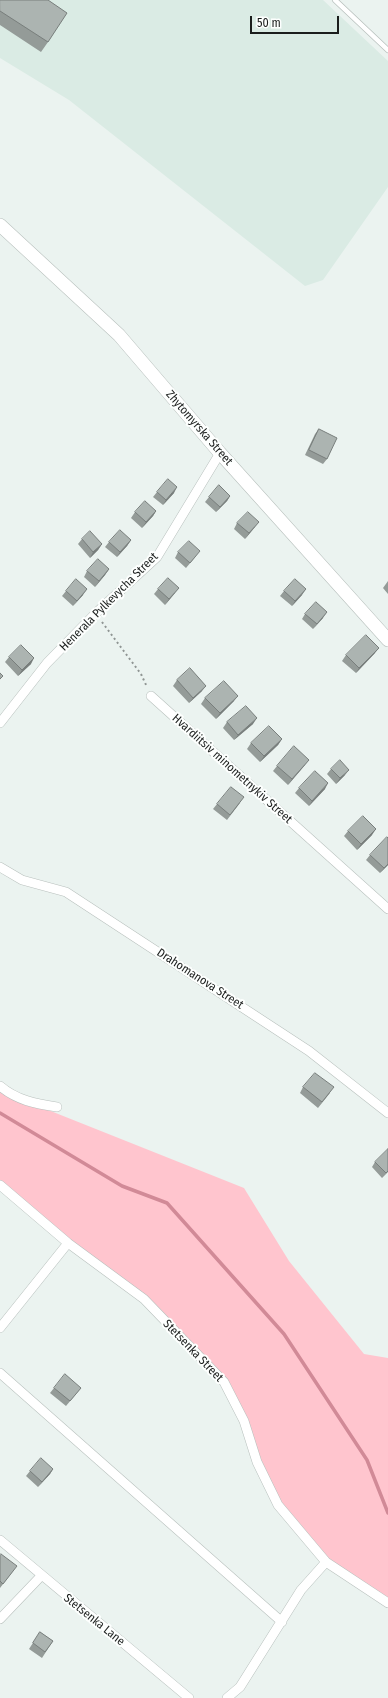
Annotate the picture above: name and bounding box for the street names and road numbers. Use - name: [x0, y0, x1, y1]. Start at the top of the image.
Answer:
- street label: Zhytomyrska Street: [163, 388, 235, 468]
- street label: Henerala Pylkevycha Street: [57, 550, 161, 654]
- street label: Hvardiitsiv minometnykiv Street: [169, 711, 295, 827]
- street label: Drahomanova Street: [154, 946, 246, 1012]
- street label: Stetsenka Street: [160, 1317, 226, 1385]
- street label: Stetsenka Lane: [61, 1591, 127, 1649]

